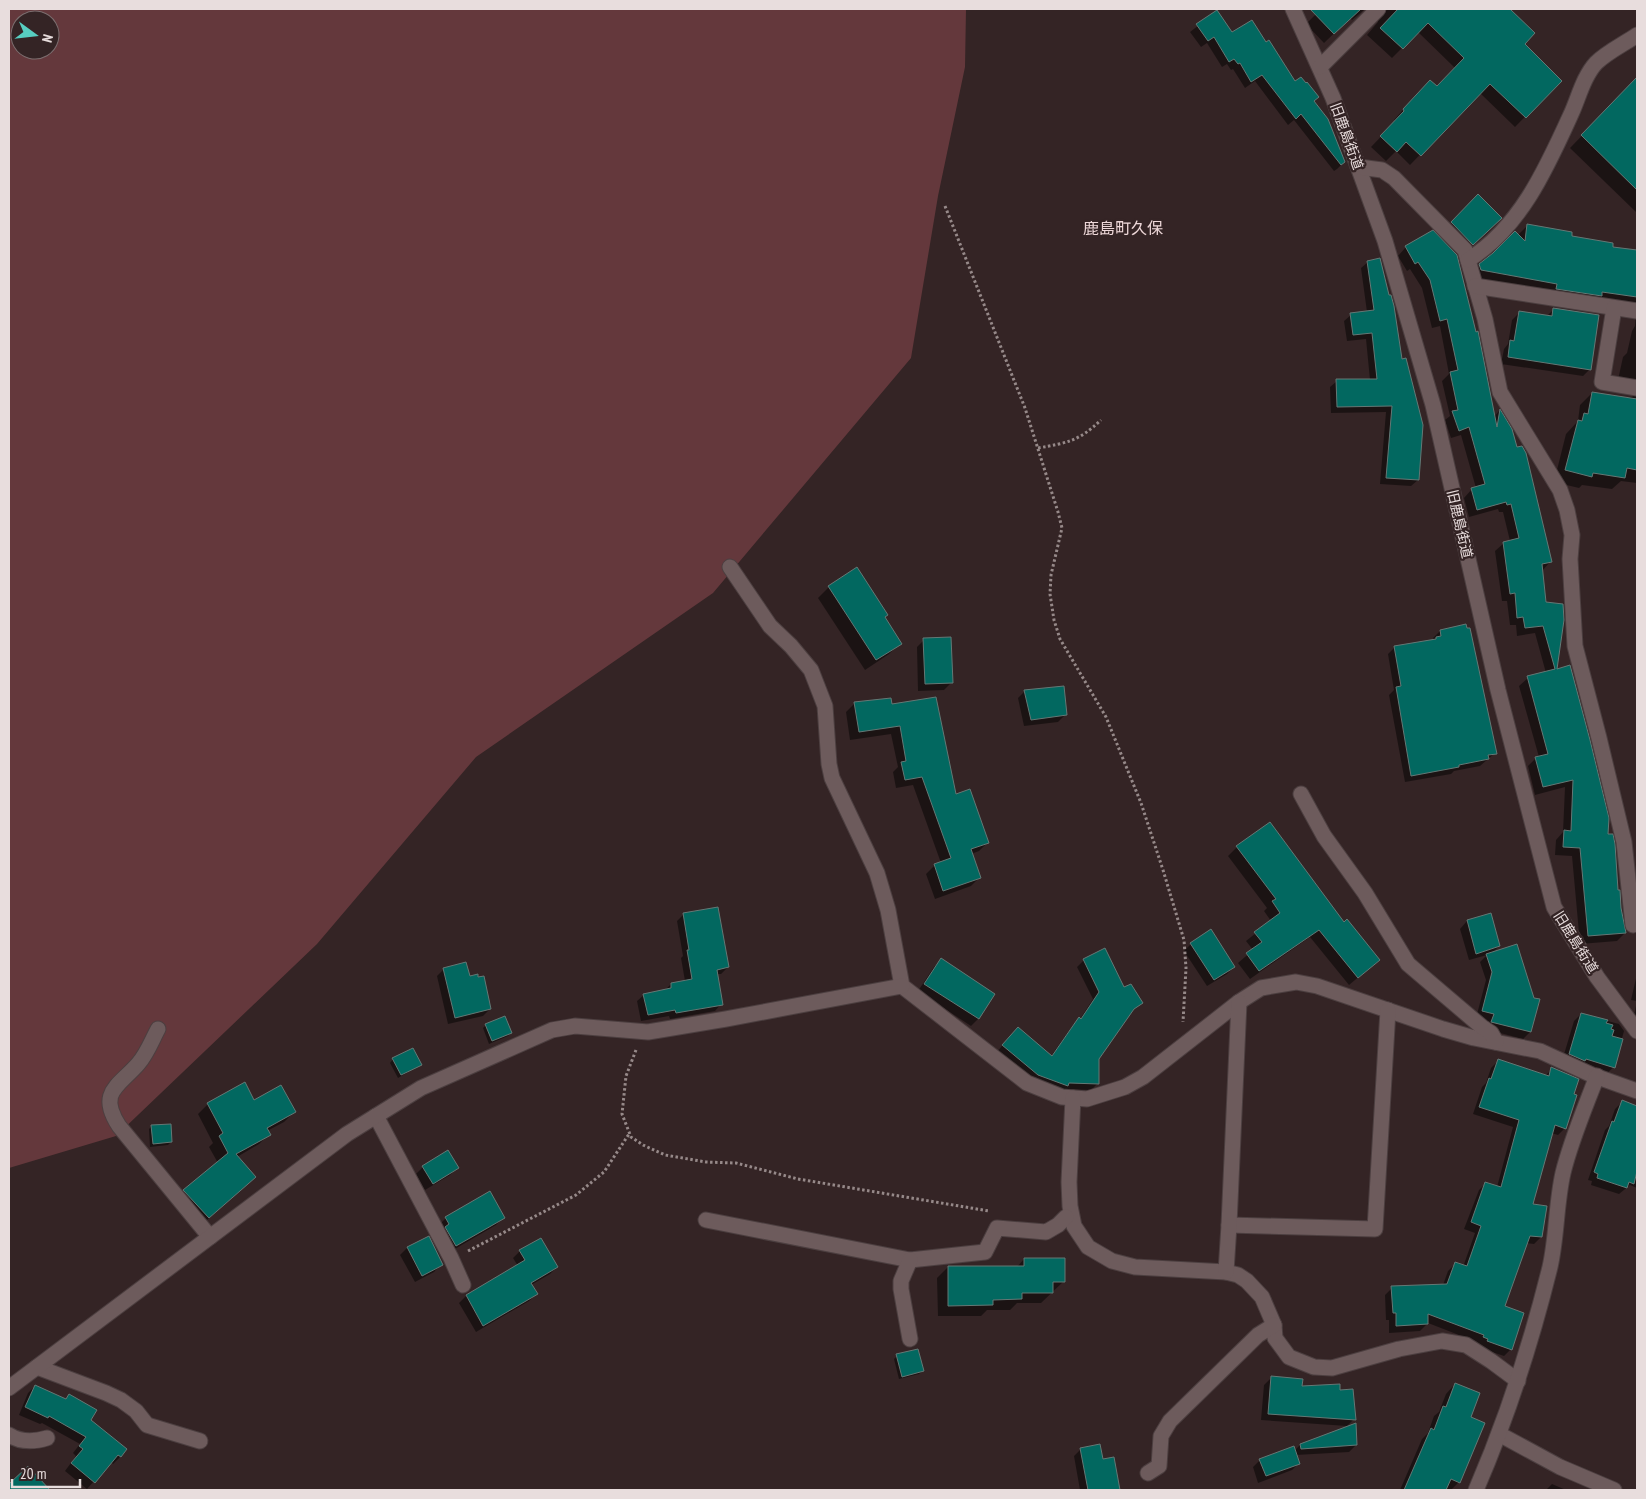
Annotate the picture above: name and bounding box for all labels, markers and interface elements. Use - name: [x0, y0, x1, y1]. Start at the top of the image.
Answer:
- north arrow: [10, 10, 60, 60]
- text: N: [38, 32, 57, 44]
- street label: 旧鹿島街道: [1327, 100, 1367, 172]
- district label: 鹿島町久保: [1083, 218, 1163, 238]
- street label: 旧鹿島街道: [1443, 488, 1477, 560]
- street label: 旧鹿島街道: [1550, 908, 1602, 976]
- scale bar: [12, 1456, 80, 1488]
- text: 20 m: [20, 1464, 46, 1483]

